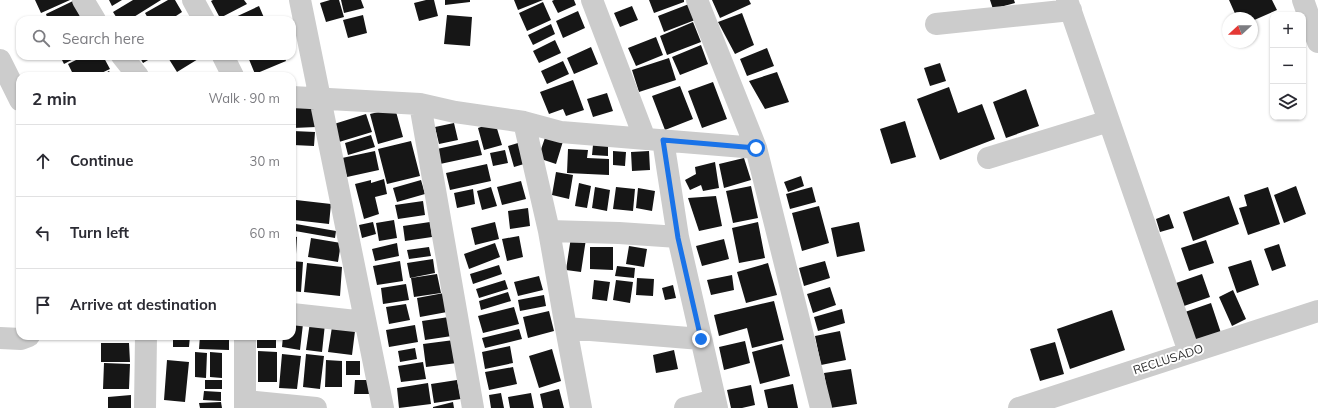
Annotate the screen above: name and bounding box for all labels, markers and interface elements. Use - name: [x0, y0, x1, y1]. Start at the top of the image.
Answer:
- north arrow: [1222, 12, 1258, 48]
- map controls: [1270, 12, 1306, 120]
- button: +: [1270, 12, 1306, 48]
- search box: [16, 16, 296, 60]
- icon: search: [30, 27, 52, 49]
- text: Search here: [62, 29, 144, 48]
- button: −: [1270, 48, 1306, 84]
- button: layers: [1270, 84, 1306, 120]
- text: 2 min: [32, 88, 77, 109]
- text: Walk · 90 m: [209, 90, 280, 106]
- route start: [747, 139, 765, 157]
- icon: ahead: [32, 150, 54, 172]
- text: Continue: [70, 151, 133, 170]
- text: 30 m: [250, 153, 280, 169]
- icon: left: [32, 222, 54, 244]
- text: Turn left: [70, 223, 129, 242]
- text: 60 m: [250, 225, 280, 241]
- icon: arrive: [32, 294, 54, 316]
- text: Arrive at destination: [70, 295, 217, 314]
- route end: [692, 330, 710, 348]
- street label: RECLUSADO: [1131, 341, 1205, 377]

